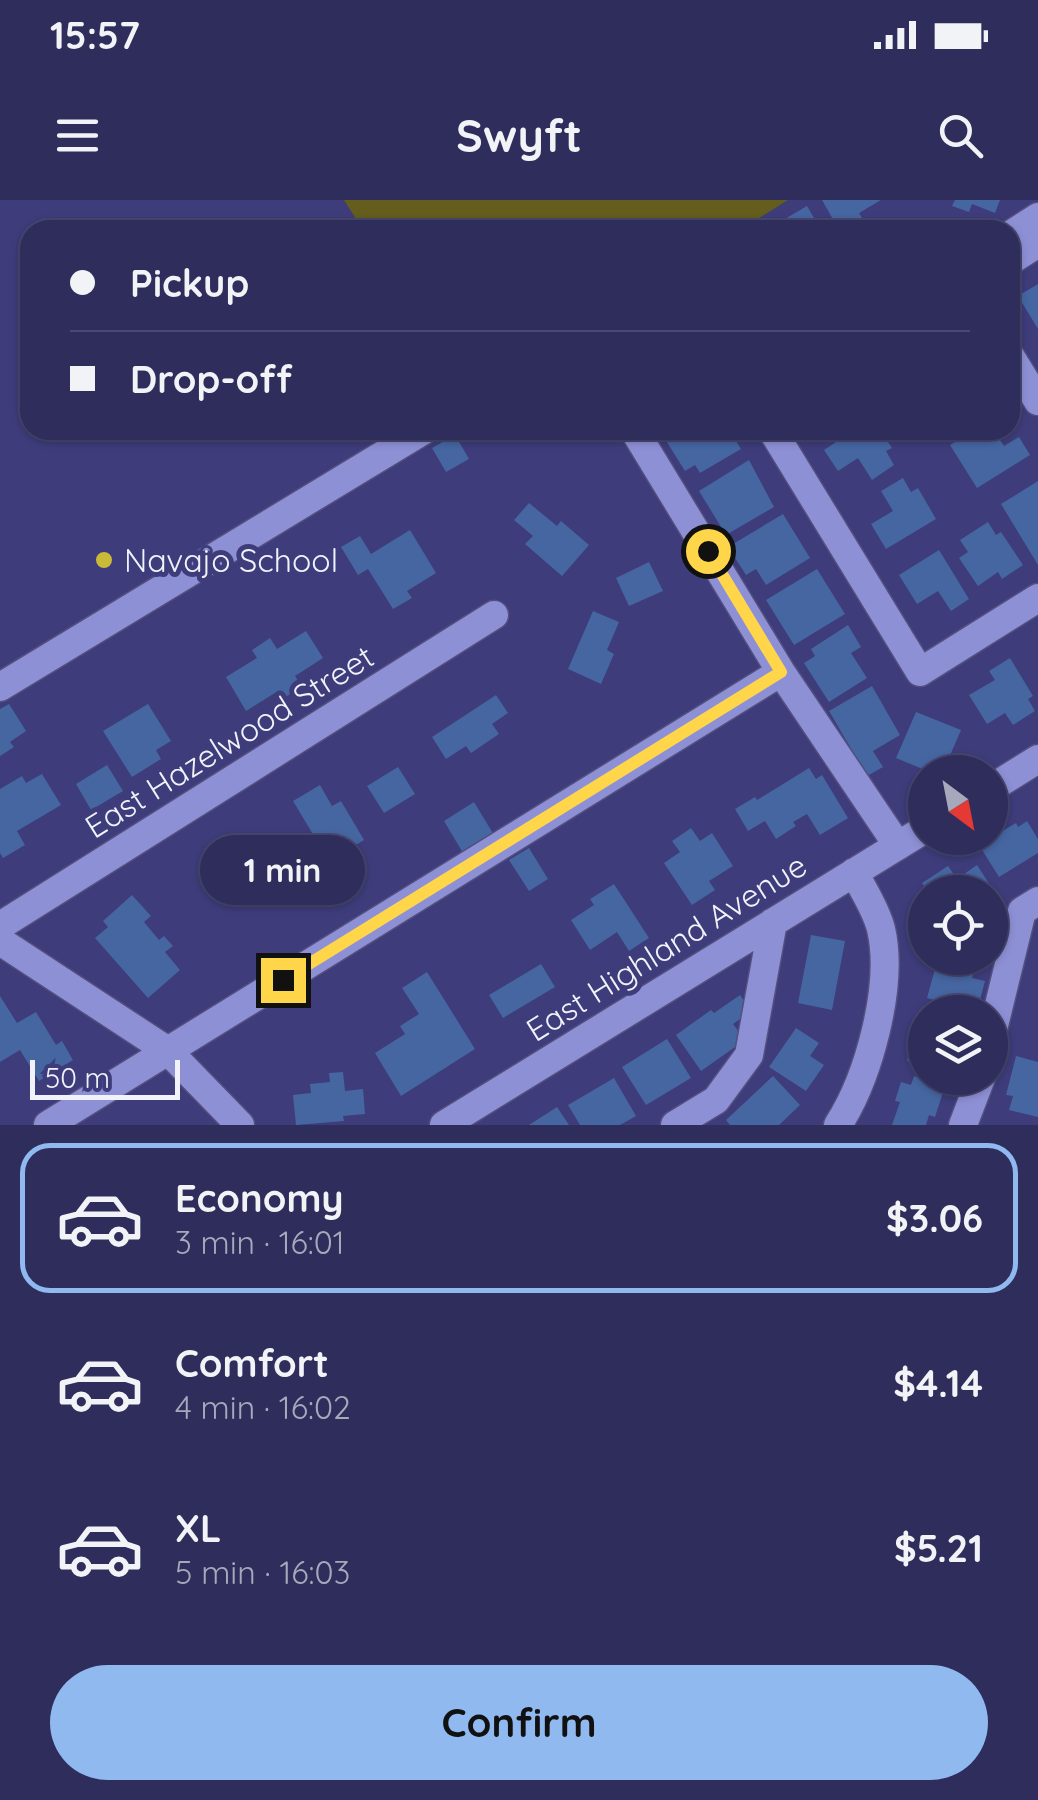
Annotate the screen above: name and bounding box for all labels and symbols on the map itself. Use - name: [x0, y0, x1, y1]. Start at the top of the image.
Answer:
- route start: [686, 529, 731, 574]
- place label: Navajo School: [124, 540, 338, 580]
- marker: Navajo School: [93, 549, 115, 571]
- street label: East Hazelwood Street: [77, 636, 381, 846]
- north arrow: [908, 755, 1008, 855]
- callout: 1 min: [200, 835, 366, 905]
- street label: East Highland Avenue: [518, 844, 814, 1050]
- route end: [261, 958, 306, 1003]
- scale bar: [30, 1055, 180, 1100]

